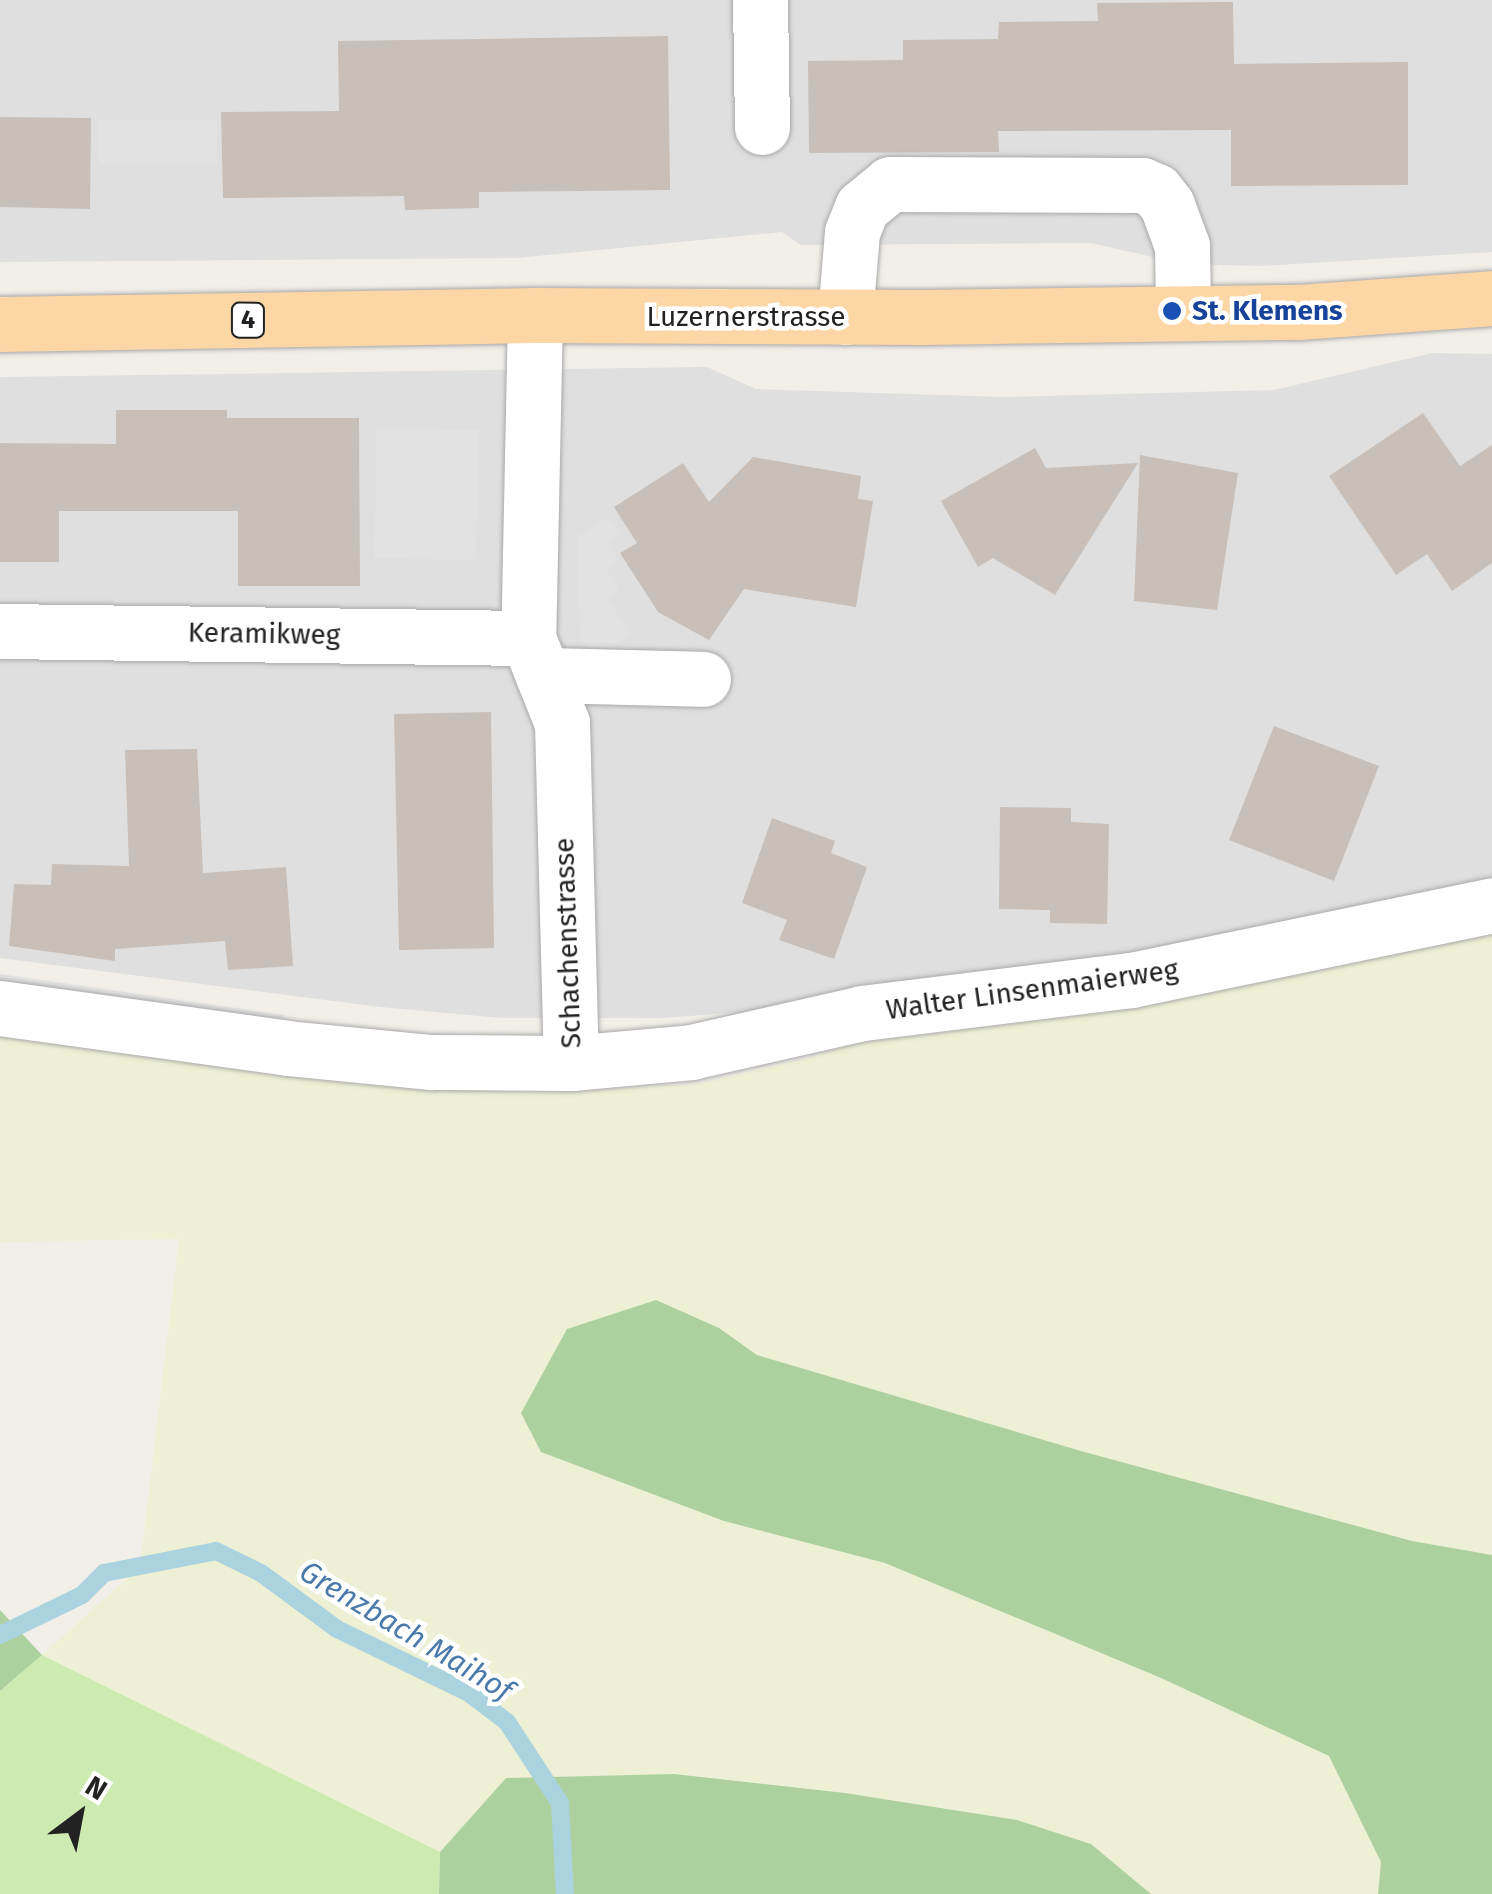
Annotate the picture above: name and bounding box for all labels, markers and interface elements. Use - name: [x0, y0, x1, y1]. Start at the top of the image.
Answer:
- place label: St. Klemens: [1192, 294, 1343, 328]
- road number: 4: [230, 300, 266, 340]
- street label: Luzernerstrasse: [646, 300, 846, 334]
- marker: St. Klemens: [1161, 300, 1183, 322]
- street label: Keramikweg: [187, 616, 341, 652]
- street label: Schachenstrasse: [548, 837, 588, 1049]
- street label: Walter Linsenmaierweg: [884, 953, 1180, 1027]
- water label: Grenzbach Maihof: [293, 1553, 519, 1709]
- north arrow: [30, 1764, 130, 1864]
- text: N: [80, 1769, 113, 1807]

